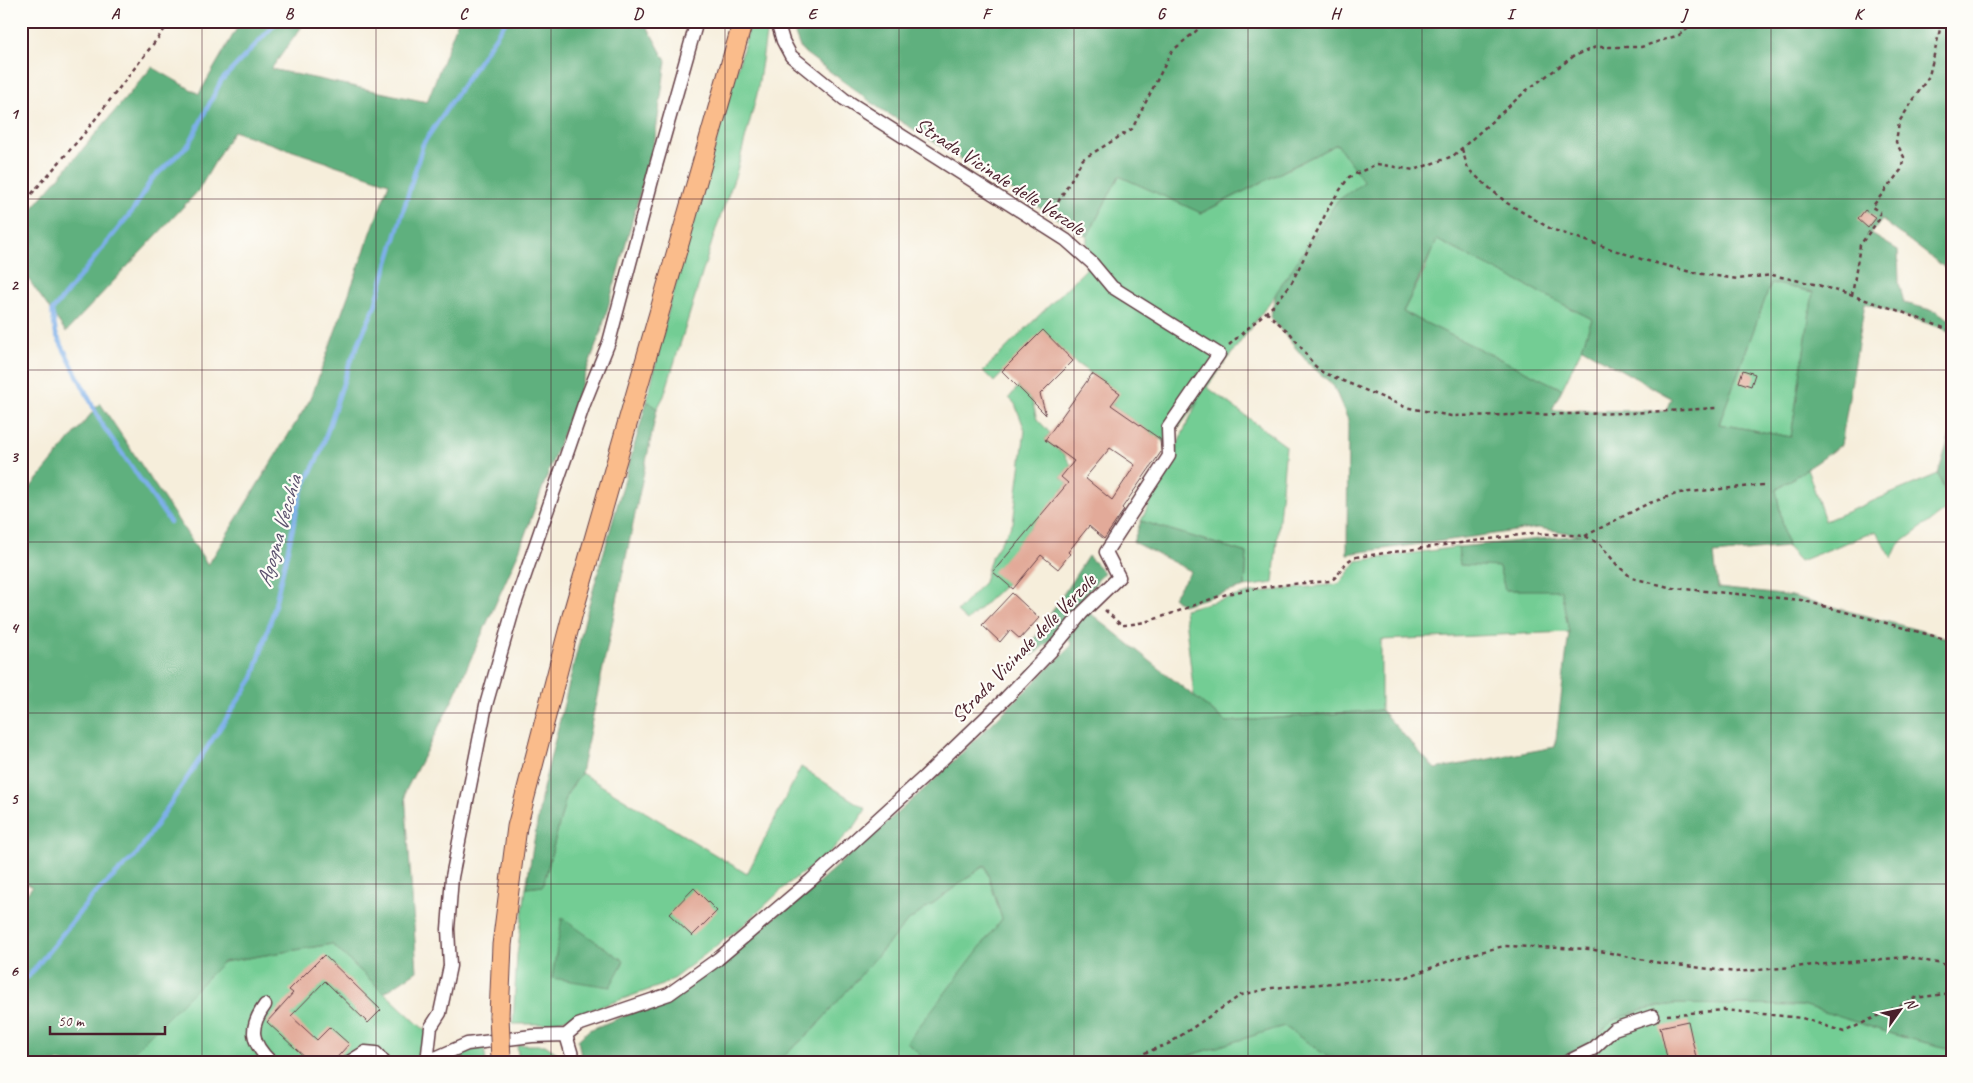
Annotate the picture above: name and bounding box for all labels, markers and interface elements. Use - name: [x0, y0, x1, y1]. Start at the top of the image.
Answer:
- text: A: [111, 4, 121, 24]
- text: B: [285, 4, 295, 24]
- text: C: [459, 4, 469, 24]
- text: D: [633, 4, 644, 24]
- text: E: [808, 4, 819, 24]
- text: F: [982, 4, 993, 24]
- text: G: [1157, 4, 1167, 24]
- text: H: [1330, 4, 1342, 24]
- text: I: [1507, 4, 1517, 24]
- text: J: [1680, 4, 1689, 24]
- text: K: [1854, 4, 1866, 24]
- text: 1: [10, 104, 19, 124]
- street label: Strada Vicinale delle Verzole: [910, 111, 1091, 241]
- text: 2: [10, 275, 19, 295]
- text: 3: [10, 447, 19, 467]
- water label: Agogna Vecchia: [250, 470, 309, 590]
- street label: Strada Vicinale delle Verzole: [945, 567, 1102, 728]
- text: 4: [10, 618, 19, 638]
- text: 5: [11, 789, 20, 809]
- text: 6: [10, 961, 19, 981]
- north arrow: [1876, 986, 1926, 1036]
- text: N: [1901, 995, 1921, 1013]
- scale bar: [50, 1003, 165, 1035]
- text: 50 m: [58, 1012, 85, 1031]

